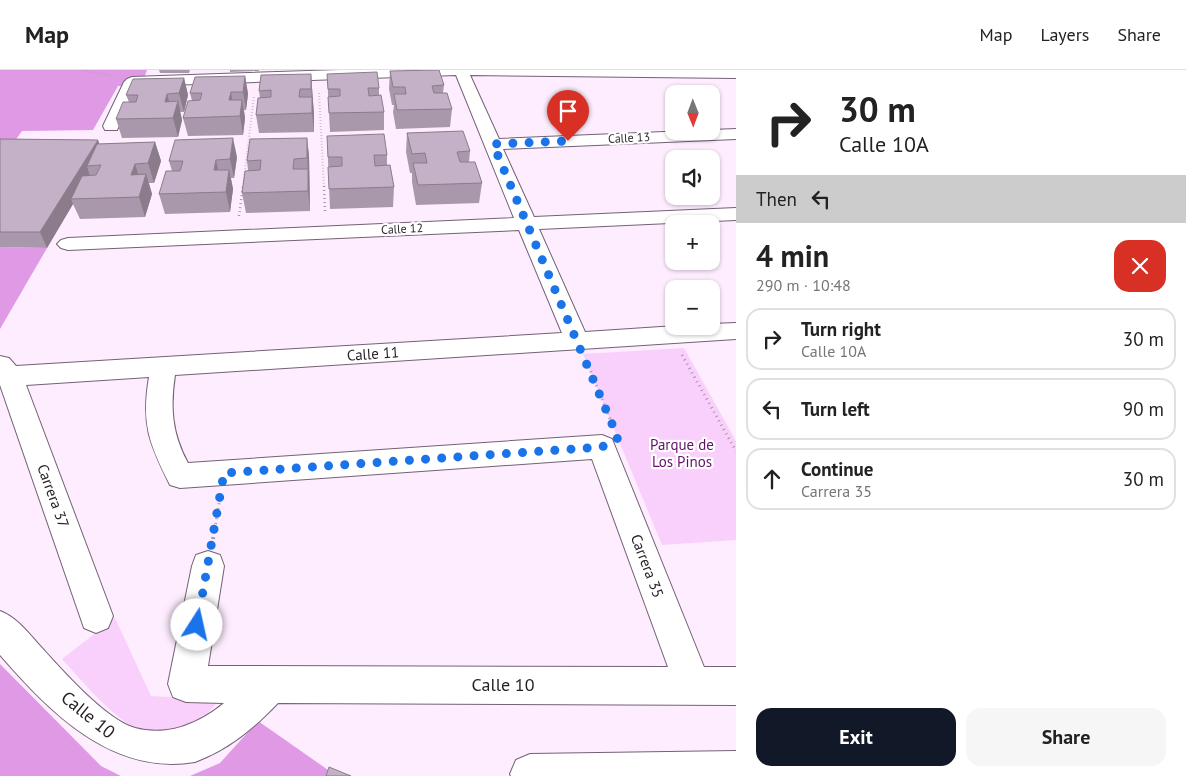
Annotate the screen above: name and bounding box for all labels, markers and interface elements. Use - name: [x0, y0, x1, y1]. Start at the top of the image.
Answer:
- text: Map: [25, 19, 69, 50]
- text: Map: [980, 23, 1012, 46]
- text: Layers: [1040, 23, 1089, 46]
- text: Share: [1117, 23, 1161, 46]
- north arrow: [665, 85, 720, 140]
- map controls: [665, 85, 720, 335]
- text: 30 m: [839, 86, 916, 132]
- pin: [547, 90, 589, 141]
- icon: right: [756, 90, 821, 155]
- icon: arrive: [554, 97, 582, 125]
- street label: Calle 13: [608, 129, 650, 146]
- text: Calle 10A: [839, 130, 929, 158]
- button: sound: [665, 150, 720, 205]
- icon: left: [807, 185, 835, 213]
- text: Then: [756, 187, 797, 211]
- button: +: [665, 215, 720, 270]
- street label: Calle 12: [381, 220, 423, 237]
- text: 4 min: [756, 236, 829, 275]
- button: close: [1114, 240, 1166, 292]
- text: 290 m · 10:48: [756, 275, 851, 295]
- button: −: [665, 280, 720, 335]
- text: Turn right: [801, 317, 881, 341]
- icon: right: [758, 325, 786, 353]
- text: 30 m: [1123, 327, 1164, 351]
- text: Calle 10A: [801, 341, 866, 361]
- street label: Calle 11: [346, 342, 400, 365]
- icon: left: [758, 395, 786, 423]
- text: Turn left: [801, 397, 870, 421]
- text: 90 m: [1123, 397, 1164, 421]
- park label: Parque de Los Pinos: [650, 435, 714, 471]
- text: Continue: [801, 457, 873, 481]
- street label: Carrera 37: [33, 461, 74, 530]
- icon: ahead: [758, 465, 786, 493]
- text: 30 m: [1123, 467, 1164, 491]
- text: Carrera 35: [801, 481, 872, 501]
- street label: Carrera 35: [627, 531, 668, 600]
- position arrow: [170, 598, 222, 650]
- street label: Calle 10: [472, 673, 535, 696]
- street label: Calle 10: [57, 686, 120, 743]
- button: Exit: [756, 708, 956, 766]
- button: Share: [966, 708, 1166, 766]

